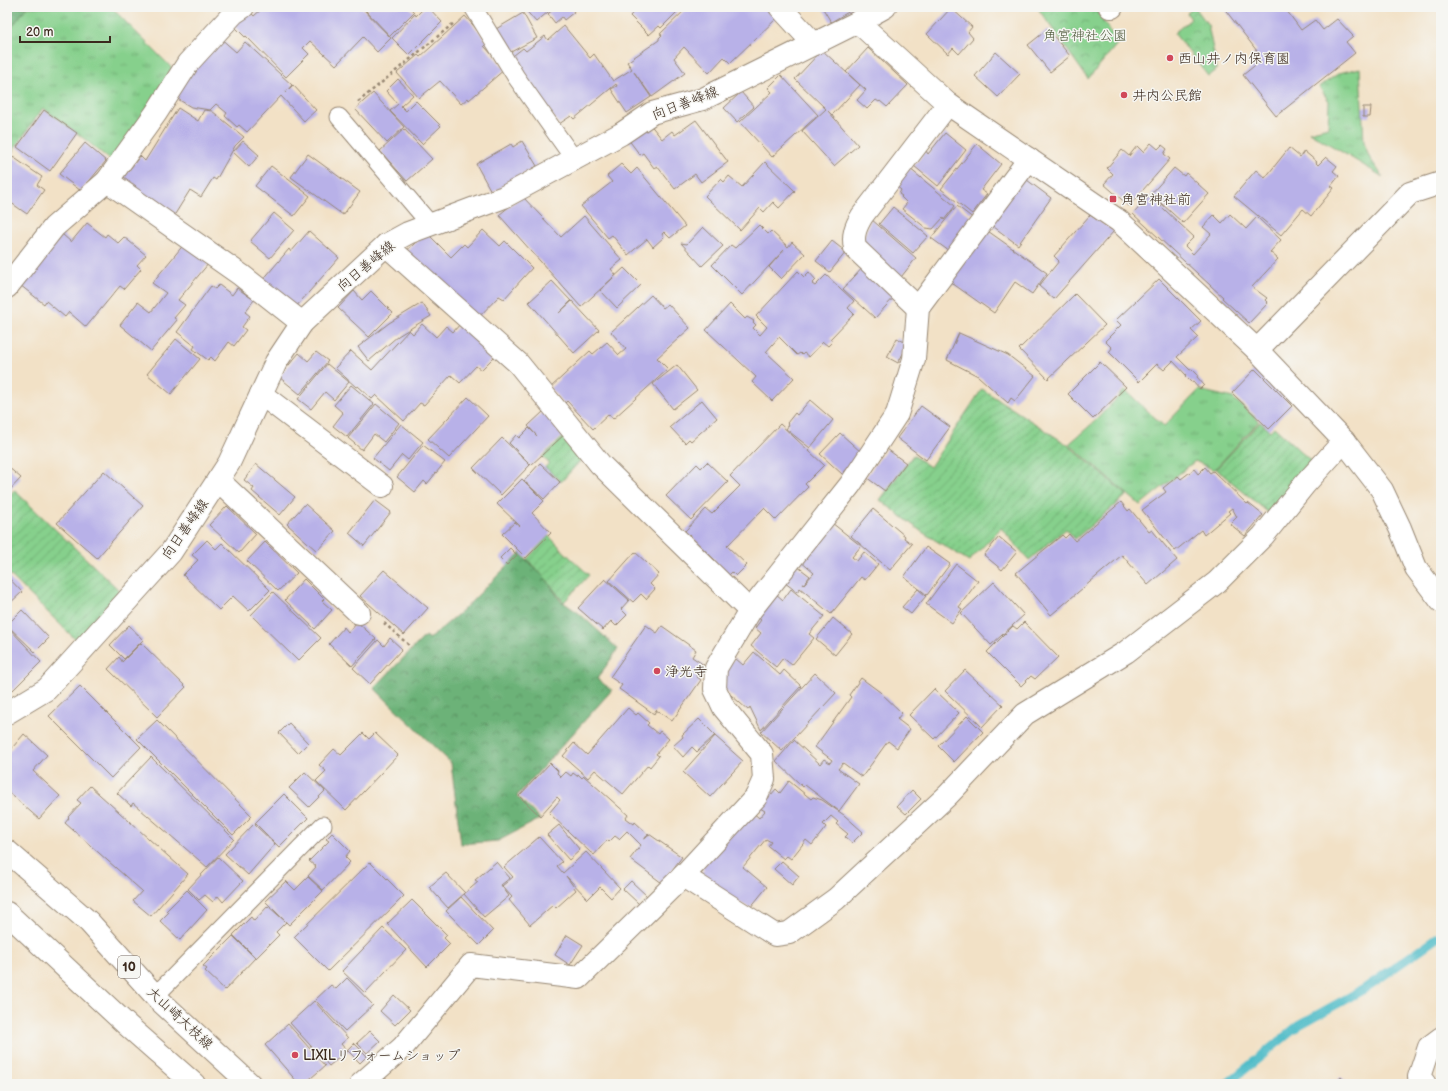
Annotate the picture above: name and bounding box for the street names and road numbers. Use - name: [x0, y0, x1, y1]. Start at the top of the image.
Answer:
- street label: 向日善峰線: [649, 83, 721, 123]
- street label: 向日善峰線: [334, 237, 398, 295]
- street label: 向日善峰線: [158, 495, 212, 563]
- road number: 10: [118, 956, 140, 978]
- street label: 大山崎大枝線: [143, 983, 217, 1053]

